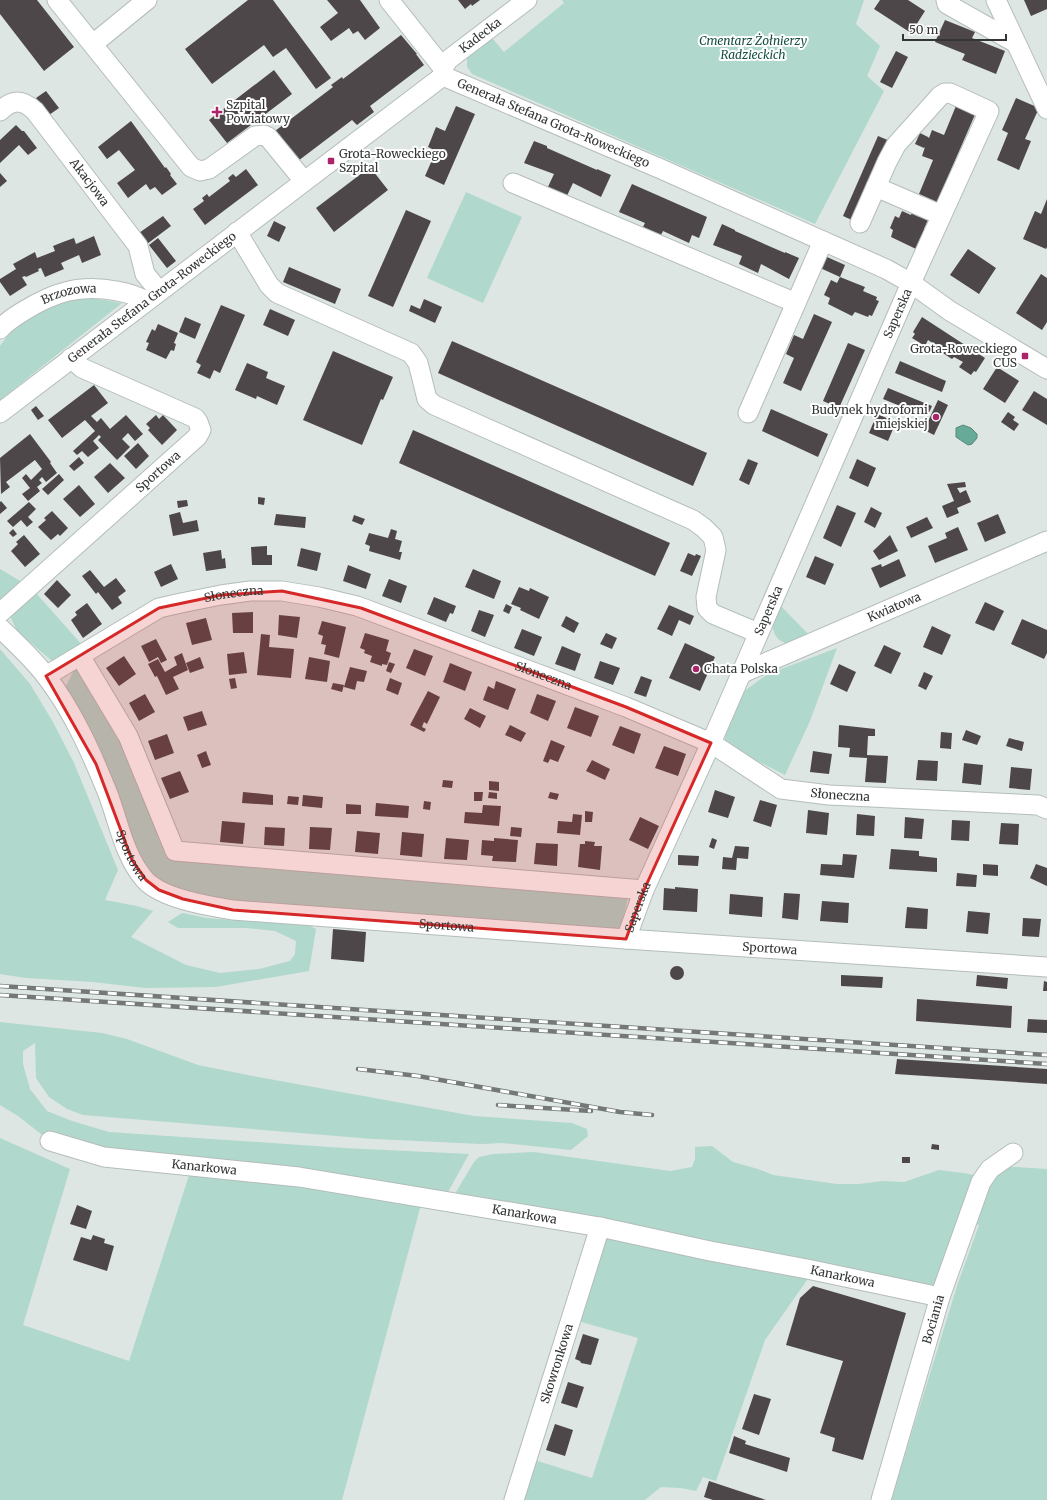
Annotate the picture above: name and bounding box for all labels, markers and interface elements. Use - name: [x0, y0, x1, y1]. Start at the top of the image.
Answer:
- street label: Kadecka: [456, 14, 504, 56]
- scale bar: [903, 16, 1006, 42]
- text: 50 m: [909, 22, 938, 37]
- park label: Cmentarz Żołnierzy Radzieckich: [699, 33, 808, 62]
- street label: Generała Stefana Grota-Roweckiego: [455, 75, 652, 170]
- place label: Szpital Powiatowy: [226, 97, 290, 126]
- marker: Szpital Powiatowy: [211, 106, 223, 118]
- place label: Grota-Roweckiego Szpital: [339, 146, 446, 175]
- street label: Akacjowa: [66, 155, 113, 209]
- marker: Grota-Roweckiego Szpital: [326, 156, 336, 166]
- street label: Generała Stefana Grota-Roweckiego: [64, 228, 239, 366]
- street label: Brzozowa: [38, 280, 97, 307]
- street label: Saperska: [880, 286, 915, 341]
- place label: Grota-Roweckiego CUS: [910, 341, 1017, 370]
- marker: Grota-Roweckiego CUS: [1020, 351, 1030, 361]
- place label: Budynek hydroforni miejskiej: [811, 402, 928, 431]
- marker: Budynek hydroforni miejskiej: [931, 412, 941, 422]
- street label: Sportowa: [132, 447, 184, 495]
- street label: Słoneczna: [203, 583, 264, 605]
- street label: Saperska: [751, 583, 786, 638]
- street label: Kwiatowa: [865, 588, 923, 625]
- street label: Słoneczna: [513, 658, 575, 693]
- place label: Chata Polska: [704, 661, 779, 676]
- marker: Chata Polska: [691, 664, 701, 674]
- street label: Słoneczna: [810, 785, 871, 804]
- street label: Sportowa: [113, 828, 151, 884]
- street label: Saperska: [621, 879, 654, 934]
- street label: Sportowa: [419, 916, 475, 935]
- street label: Sportowa: [742, 939, 798, 957]
- street label: Kanarkowa: [171, 1156, 238, 1178]
- street label: Kanarkowa: [491, 1201, 559, 1227]
- street label: Kanarkowa: [809, 1262, 877, 1290]
- street label: Bociania: [919, 1293, 947, 1346]
- street label: Skowronkowa: [537, 1321, 576, 1405]

